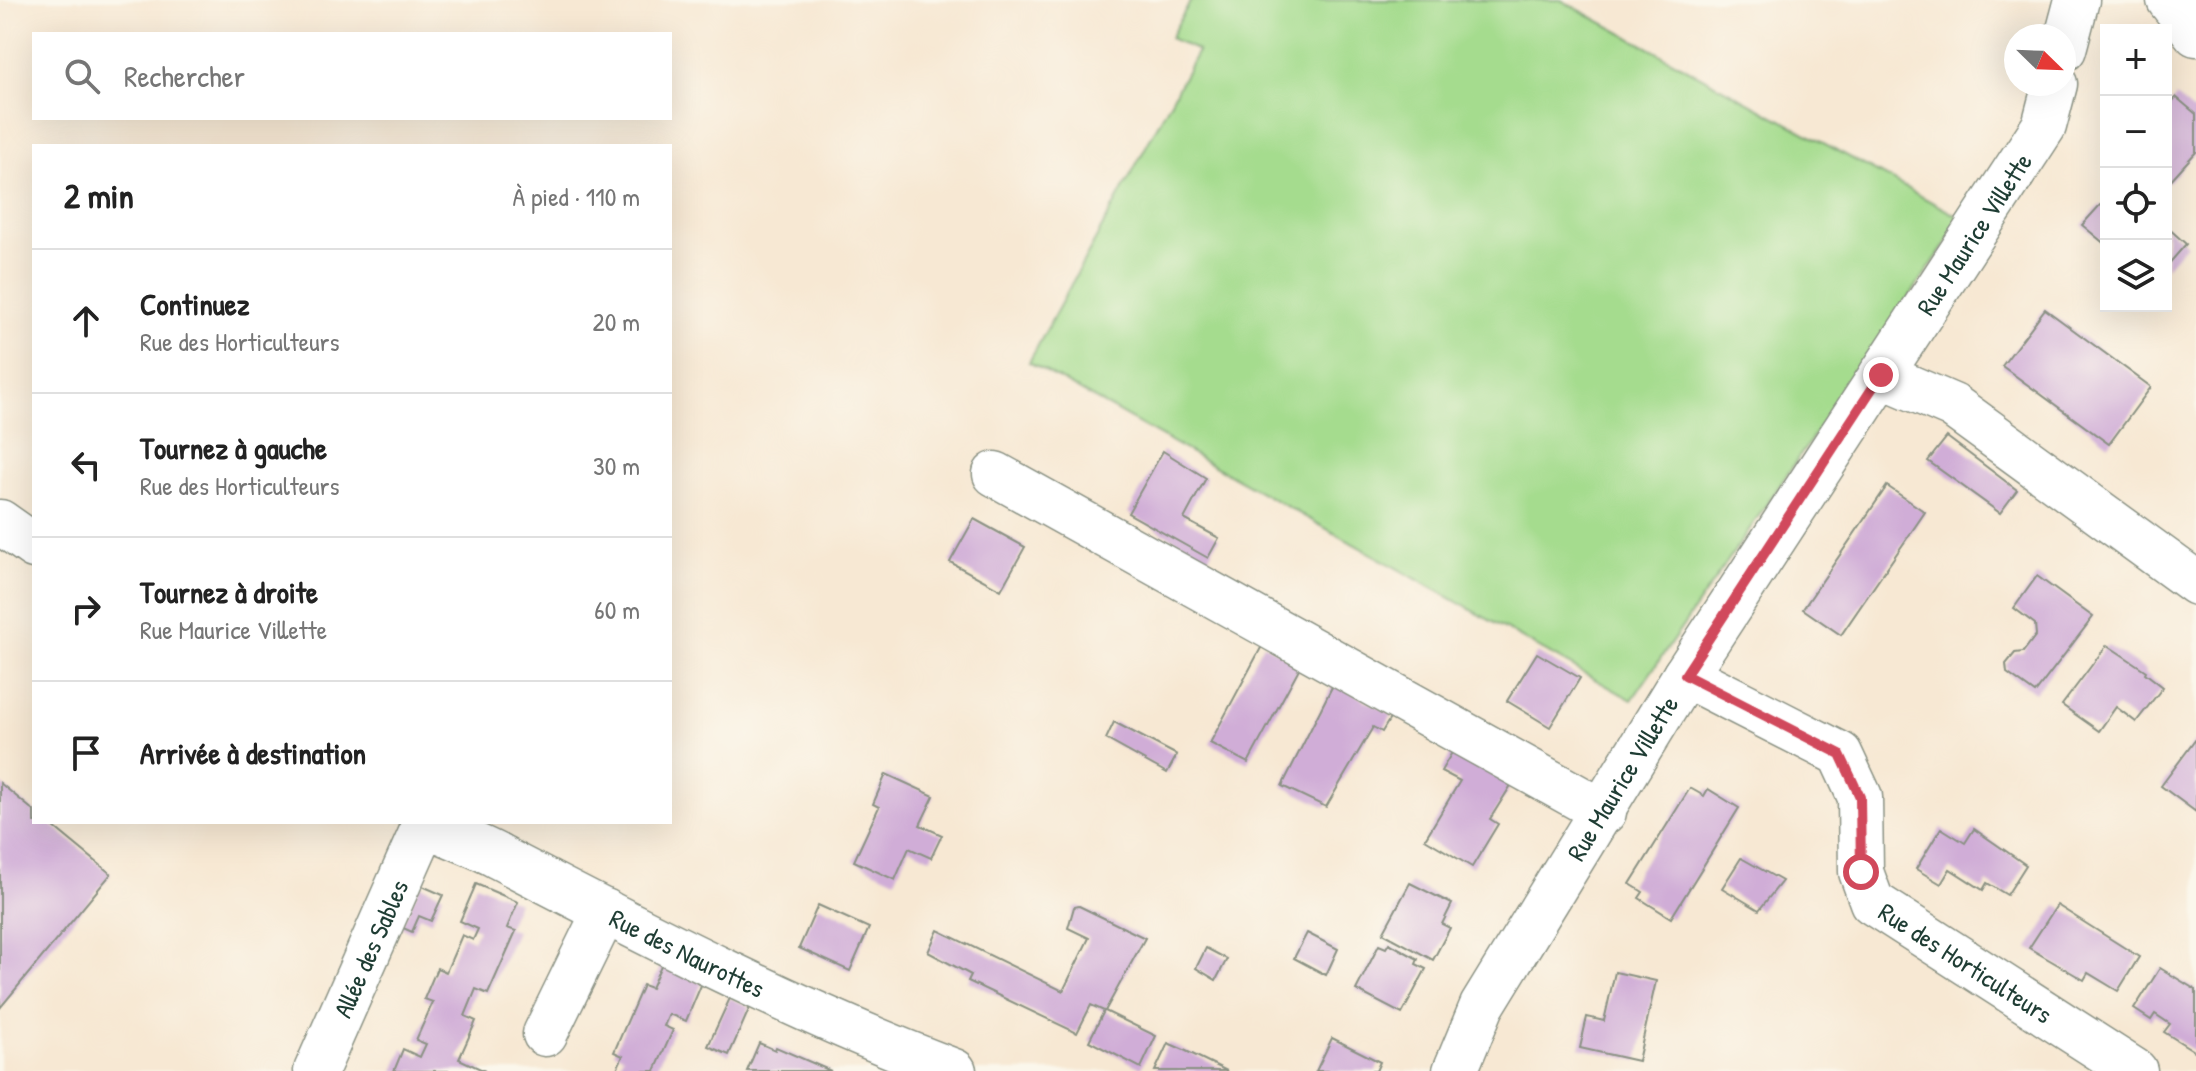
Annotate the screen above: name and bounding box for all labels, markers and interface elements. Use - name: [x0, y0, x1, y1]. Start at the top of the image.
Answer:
- north arrow: [2004, 24, 2076, 96]
- map controls: [2100, 24, 2172, 312]
- button: +: [2100, 24, 2172, 96]
- search box: [32, 32, 672, 120]
- icon: search: [60, 54, 104, 98]
- text: Rechercher: [124, 56, 245, 96]
- button: −: [2100, 96, 2172, 168]
- street label: Rue Maurice Villette: [1908, 146, 2039, 322]
- button: locate: [2100, 168, 2172, 240]
- text: 2 min: [64, 173, 134, 219]
- text: À pied · 110 m: [513, 179, 640, 214]
- button: layers: [2100, 240, 2172, 312]
- text: Continuez: [140, 284, 249, 324]
- icon: ahead: [64, 299, 108, 343]
- text: 20 m: [593, 304, 640, 339]
- text: Rue des Horticulteurs: [140, 324, 340, 359]
- route end: [1863, 357, 1899, 393]
- text: Tournez à gauche: [140, 428, 327, 468]
- icon: left: [64, 443, 108, 487]
- text: 30 m: [593, 448, 640, 483]
- text: Rue des Horticulteurs: [140, 468, 340, 503]
- text: Tournez à droite: [140, 572, 318, 612]
- icon: right: [64, 587, 108, 631]
- text: 60 m: [594, 592, 640, 627]
- text: Rue Maurice Villette: [140, 612, 327, 647]
- street label: Rue Maurice Villette: [1558, 689, 1686, 867]
- icon: arrive: [64, 731, 108, 775]
- text: Arrivée à destination: [140, 733, 366, 773]
- route start: [1843, 854, 1879, 890]
- street label: Allée des Sables: [324, 874, 416, 1023]
- street label: Rue des Horticulteurs: [1872, 894, 2059, 1031]
- street label: Rue des Naurottes: [604, 900, 771, 1005]

